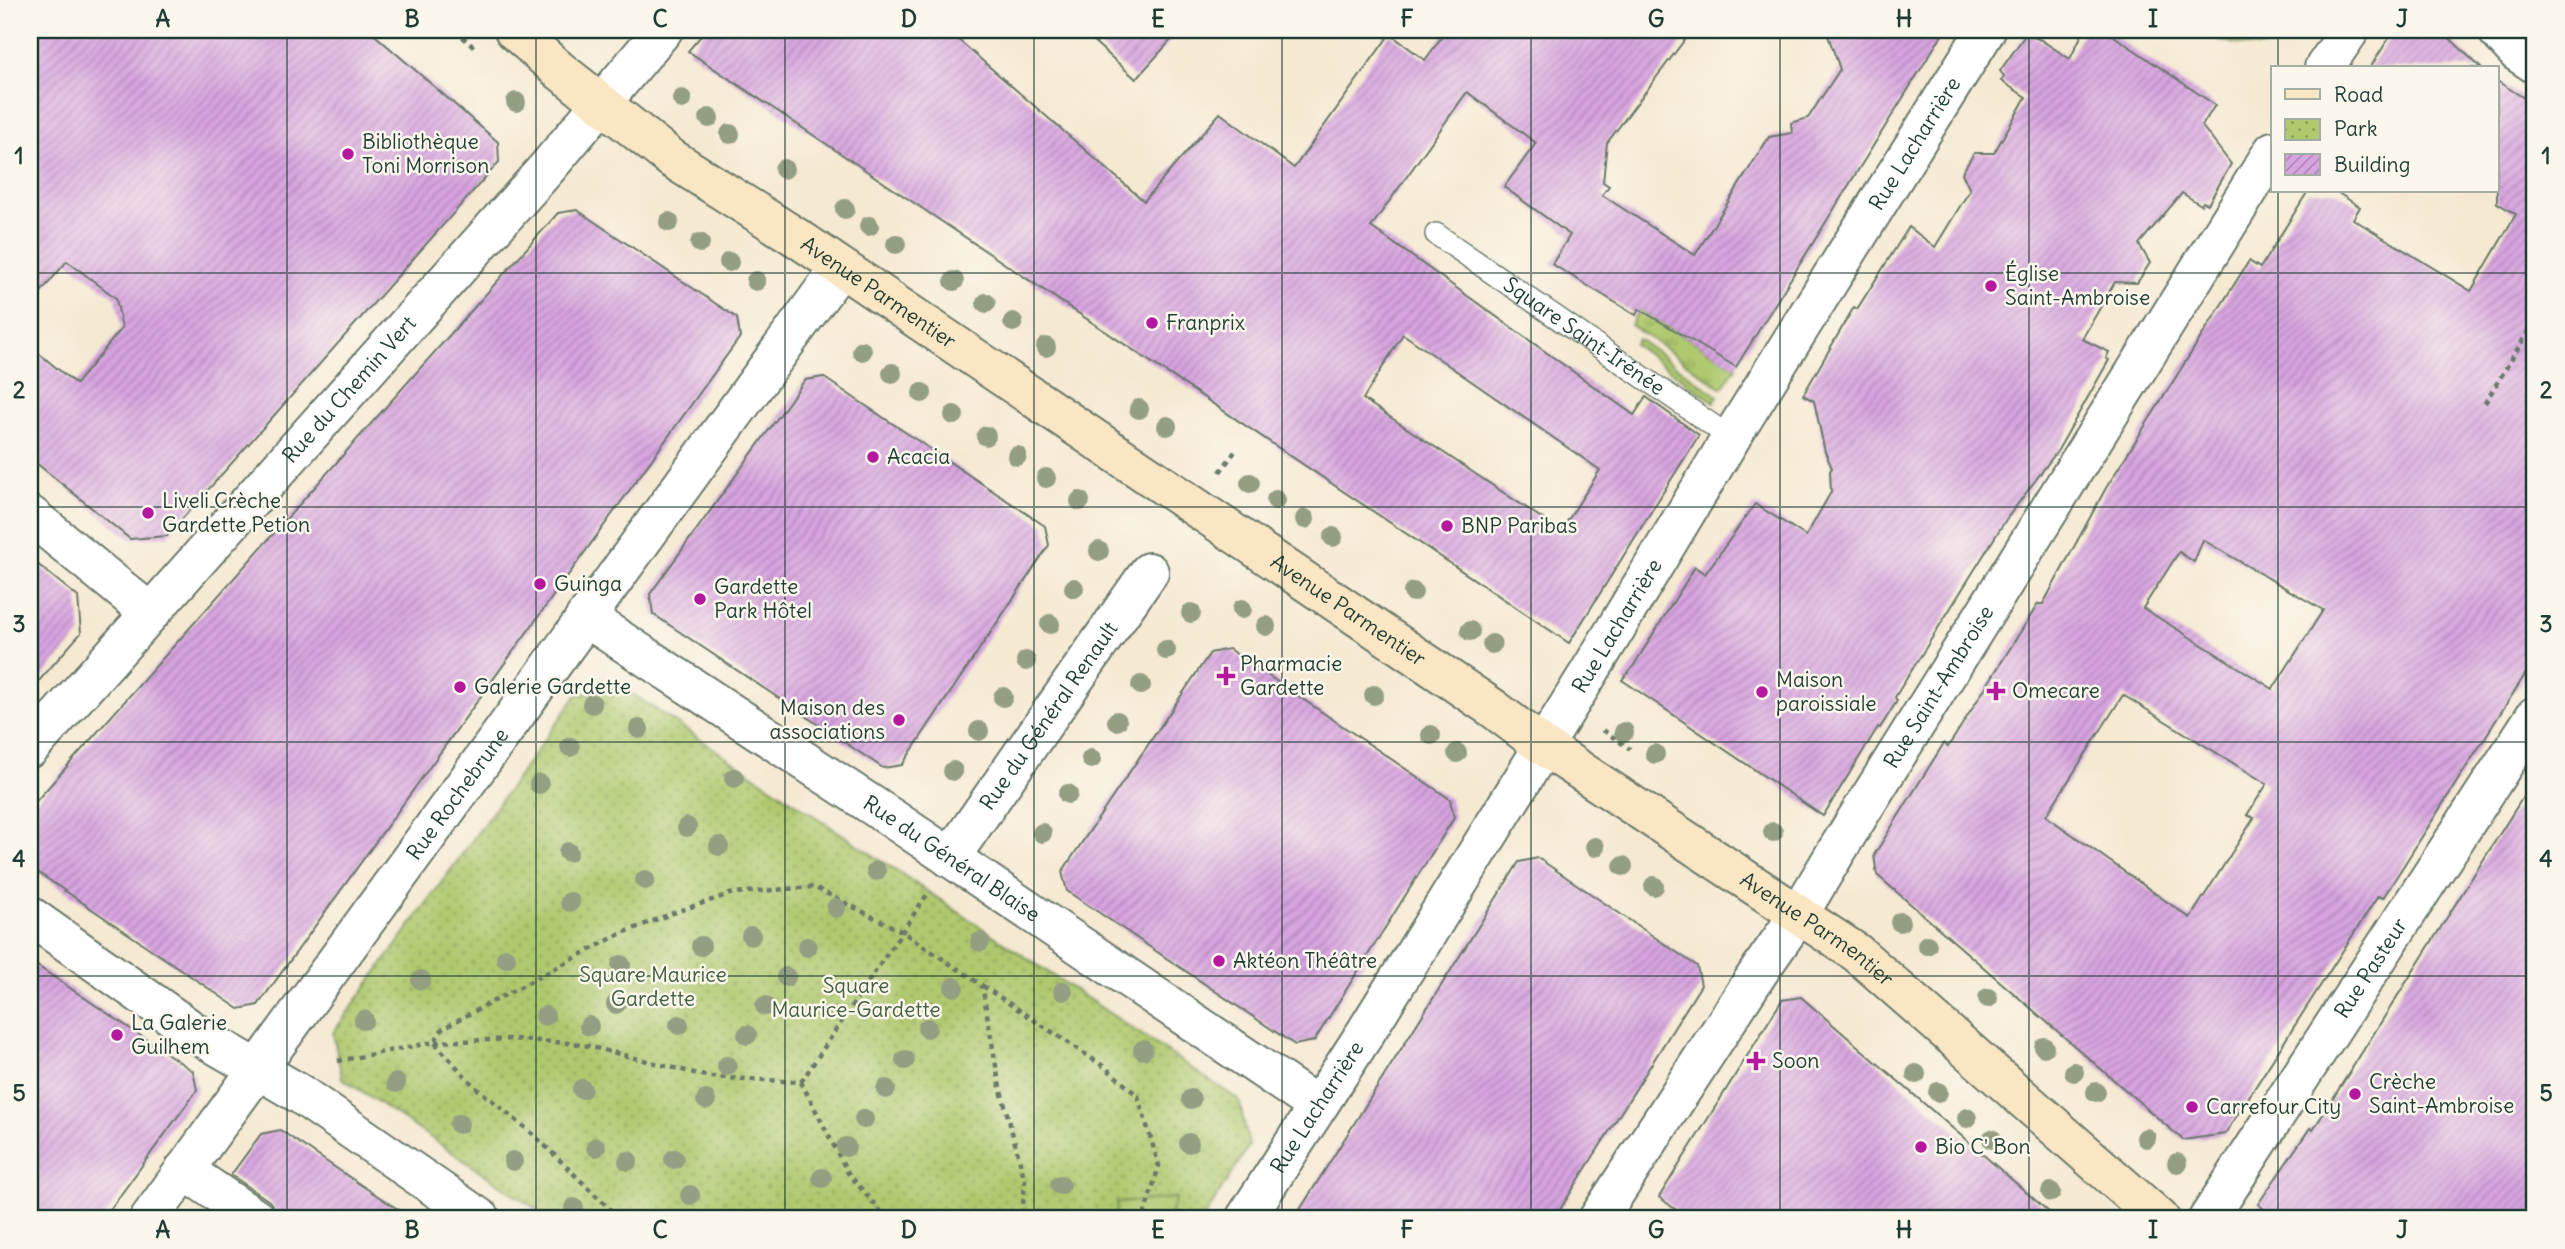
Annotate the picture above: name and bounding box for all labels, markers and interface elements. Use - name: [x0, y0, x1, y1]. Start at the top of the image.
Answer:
- text: A: [156, 4, 171, 33]
- text: B: [404, 4, 420, 33]
- text: C: [652, 4, 668, 33]
- text: D: [901, 4, 917, 33]
- text: E: [1151, 4, 1165, 33]
- text: F: [1400, 4, 1414, 33]
- text: G: [1648, 4, 1664, 33]
- text: H: [1896, 4, 1912, 33]
- text: I: [2148, 4, 2158, 33]
- text: J: [2396, 4, 2408, 33]
- legend: [2271, 66, 2498, 192]
- street label: Rue Lacharrière: [1863, 72, 1966, 215]
- text: Road: [2334, 81, 2383, 108]
- text: Park: [2334, 115, 2377, 142]
- place label: Bibliothèque Toni Morrison: [362, 128, 489, 179]
- text: 1: [14, 141, 24, 170]
- text: 1: [2541, 141, 2551, 170]
- marker: Bibliothèque Toni Morrison: [340, 146, 356, 162]
- text: Building: [2334, 151, 2410, 178]
- street label: Avenue Parmentier: [796, 230, 962, 355]
- place label: Église Saint-Ambroise: [2005, 260, 2150, 311]
- street label: Square Saint-Irénée: [1498, 271, 1670, 401]
- marker: Église Saint-Ambroise: [1983, 278, 1999, 294]
- place label: Franprix: [1166, 309, 1245, 336]
- street label: Rue du Chemin Vert: [276, 310, 422, 469]
- marker: Franprix: [1144, 315, 1160, 331]
- text: 2: [13, 375, 26, 404]
- text: 2: [2540, 375, 2553, 404]
- place label: Acacia: [887, 443, 950, 470]
- marker: Acacia: [865, 449, 881, 465]
- place label: Liveli Crèche Gardette Petion: [162, 487, 310, 538]
- marker: Liveli Crèche Gardette Petion: [140, 505, 156, 521]
- place label: BNP Paribas: [1461, 512, 1577, 539]
- marker: BNP Paribas: [1439, 518, 1455, 534]
- street label: Avenue Parmentier: [1266, 548, 1432, 672]
- street label: Rue Lacharrière: [1566, 554, 1668, 698]
- place label: Guinga: [554, 570, 622, 597]
- place label: Gardette Park Hôtel: [714, 573, 812, 624]
- marker: Guinga: [532, 576, 548, 592]
- marker: Gardette Park Hôtel: [692, 591, 708, 607]
- street label: Rue Saint-Ambroise: [1878, 600, 1999, 773]
- text: 3: [12, 609, 26, 638]
- text: 3: [2539, 609, 2553, 638]
- street label: Rue du Général Renault: [973, 616, 1123, 815]
- place label: Pharmacie Gardette: [1240, 650, 1342, 701]
- place label: Maison paroissiale: [1776, 666, 1877, 717]
- marker: Pharmacie Gardette: [1218, 668, 1234, 684]
- place label: Galerie Gardette: [474, 673, 631, 700]
- place label: Omecare: [2012, 677, 2100, 704]
- marker: Galerie Gardette: [452, 679, 468, 695]
- marker: Omecare: [1986, 681, 2006, 701]
- marker: Maison paroissiale: [1754, 684, 1770, 700]
- place label: Maison des associations: [769, 694, 885, 745]
- marker: Maison des associations: [891, 712, 907, 728]
- street label: Rue Rochebrune: [400, 723, 514, 865]
- street label: Rue du Général Blaise: [858, 789, 1045, 927]
- text: 4: [12, 844, 26, 873]
- text: 4: [2539, 844, 2553, 873]
- street label: Avenue Parmentier: [1735, 866, 1900, 992]
- street label: Rue Pasteur: [2328, 912, 2413, 1023]
- place label: Aktéon Théâtre: [1233, 947, 1377, 974]
- marker: Aktéon Théâtre: [1211, 953, 1227, 969]
- park label: Square Maurice Gardette: [579, 961, 727, 1012]
- park label: Square Maurice-Gardette: [771, 972, 941, 1023]
- place label: La Galerie Guilhem: [131, 1009, 227, 1060]
- marker: La Galerie Guilhem: [109, 1027, 125, 1043]
- street label: Rue Lacharrière: [1264, 1036, 1369, 1178]
- place label: Soon: [1772, 1047, 1819, 1074]
- marker: Soon: [1746, 1051, 1766, 1071]
- place label: Crèche Saint-Ambroise: [2369, 1068, 2514, 1119]
- text: 5: [12, 1078, 26, 1107]
- text: 5: [2539, 1078, 2553, 1107]
- marker: Crèche Saint-Ambroise: [2347, 1086, 2363, 1102]
- place label: Carrefour City: [2206, 1093, 2341, 1120]
- marker: Carrefour City: [2184, 1099, 2200, 1115]
- place label: Bio C' Bon: [1935, 1133, 2031, 1160]
- marker: Bio C' Bon: [1913, 1139, 1929, 1155]
- text: A: [156, 1215, 171, 1244]
- text: B: [404, 1215, 420, 1244]
- text: C: [652, 1215, 668, 1244]
- text: D: [901, 1215, 917, 1244]
- text: E: [1151, 1215, 1165, 1244]
- text: F: [1400, 1215, 1414, 1244]
- text: G: [1648, 1215, 1664, 1244]
- text: H: [1896, 1215, 1912, 1244]
- text: I: [2148, 1215, 2158, 1244]
- text: J: [2396, 1215, 2408, 1244]

